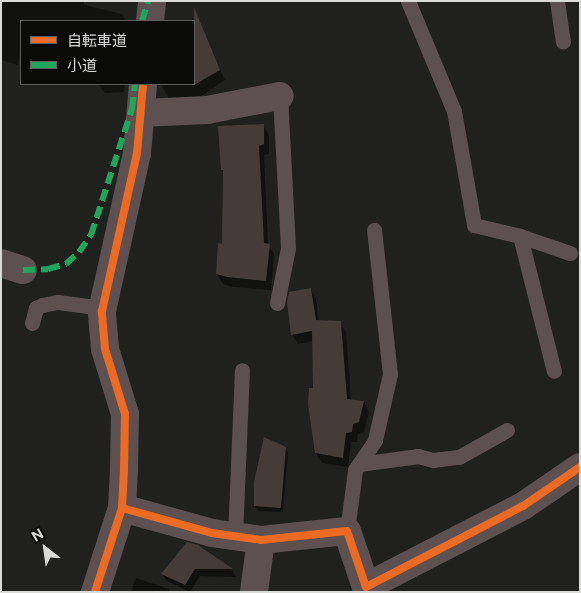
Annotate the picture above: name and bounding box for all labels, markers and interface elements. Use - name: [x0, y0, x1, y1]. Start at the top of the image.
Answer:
- legend: [20, 20, 195, 85]
- text: 自転車道: [67, 32, 127, 49]
- text: 小道: [67, 57, 97, 74]
- north arrow: [20, 523, 70, 573]
- text: N: [29, 525, 46, 545]

